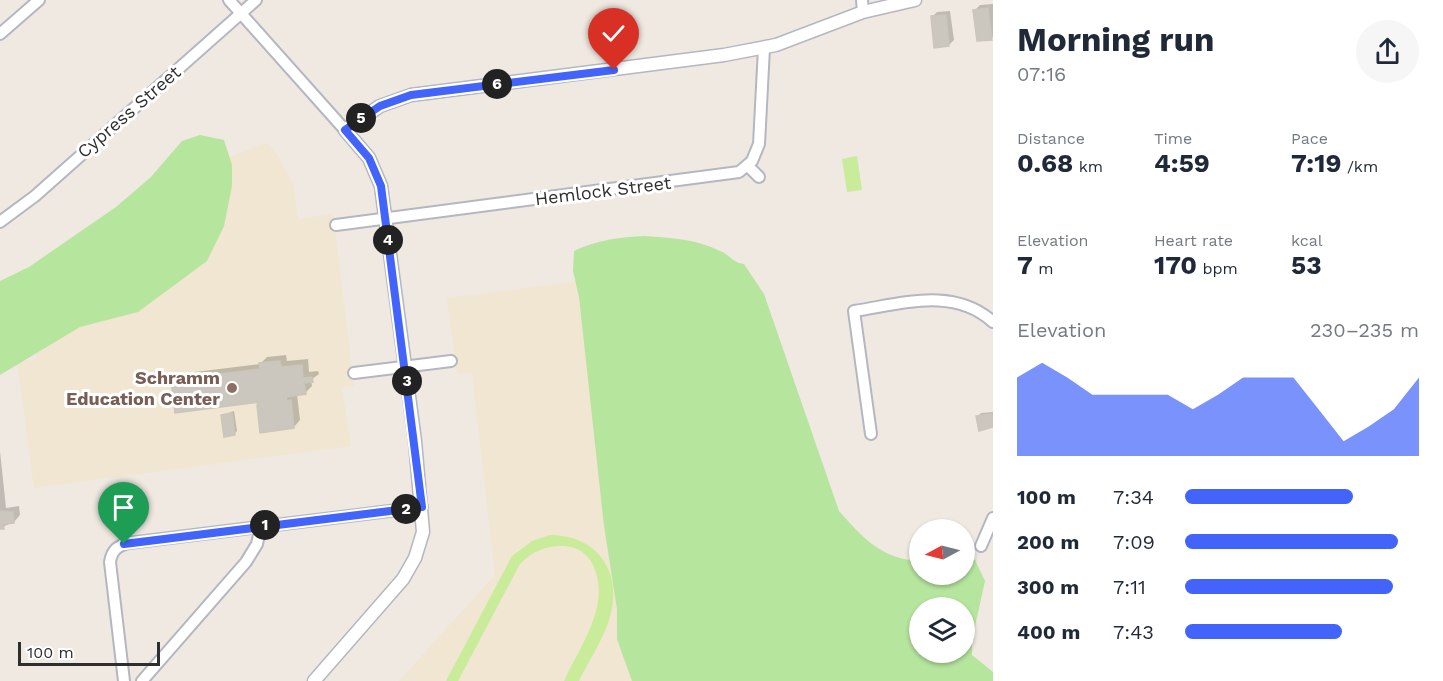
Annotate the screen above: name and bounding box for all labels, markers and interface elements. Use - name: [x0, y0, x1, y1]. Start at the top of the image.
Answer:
- pin: [588, 8, 639, 70]
- icon: check: [597, 17, 630, 50]
- text: Morning run: [1017, 20, 1214, 59]
- button: share: [1356, 20, 1419, 83]
- street label: Cypress Street: [73, 61, 185, 162]
- text: 07:16: [1017, 62, 1066, 86]
- pin: 6: [482, 69, 512, 99]
- text: 6: [492, 74, 502, 93]
- pin: 5: [346, 103, 376, 133]
- text: 5: [356, 108, 366, 127]
- text: Distance: [1017, 129, 1085, 148]
- text: Time: [1154, 129, 1192, 148]
- text: Pace: [1291, 129, 1328, 148]
- text: 0.68: [1017, 148, 1073, 178]
- text: 4:59: [1154, 148, 1210, 178]
- text: 7:19: [1291, 148, 1341, 178]
- text: km: [1073, 157, 1103, 176]
- text: /km: [1341, 157, 1378, 176]
- street label: Hemlock Street: [534, 172, 673, 209]
- pin: 4: [373, 225, 403, 255]
- text: 4: [383, 230, 393, 249]
- text: Elevation: [1017, 231, 1088, 250]
- text: Heart rate: [1154, 231, 1233, 250]
- text: kcal: [1291, 231, 1323, 250]
- text: 7: [1017, 250, 1033, 280]
- text: 170: [1154, 250, 1197, 280]
- text: 53: [1291, 250, 1322, 280]
- text: m: [1033, 259, 1054, 278]
- text: bpm: [1197, 259, 1238, 278]
- text: Elevation: [1017, 318, 1106, 342]
- text: 230–235 m: [1310, 318, 1419, 342]
- pin: 3: [392, 366, 422, 396]
- place label: Schramm Education Center: [66, 367, 220, 409]
- text: 3: [402, 371, 412, 390]
- marker: Schramm Education Center: [225, 381, 239, 395]
- pin: [98, 482, 149, 544]
- text: 100 m: [1017, 485, 1076, 509]
- text: 7:34: [1113, 485, 1154, 509]
- icon: arrive: [107, 491, 140, 524]
- pin: 2: [391, 494, 421, 524]
- text: 2: [401, 499, 411, 518]
- pin: 1: [250, 510, 280, 540]
- text: 1: [262, 515, 268, 534]
- north arrow: [909, 519, 975, 585]
- map controls: [909, 519, 975, 663]
- text: 200 m: [1017, 530, 1079, 554]
- text: 7:09: [1113, 530, 1155, 554]
- text: 300 m: [1017, 575, 1079, 599]
- text: 7:11: [1113, 575, 1146, 599]
- button: layers: [909, 597, 975, 663]
- text: 400 m: [1017, 620, 1080, 644]
- text: 7:43: [1113, 620, 1154, 644]
- scale bar: [18, 639, 160, 666]
- text: 100 m: [27, 643, 74, 662]

